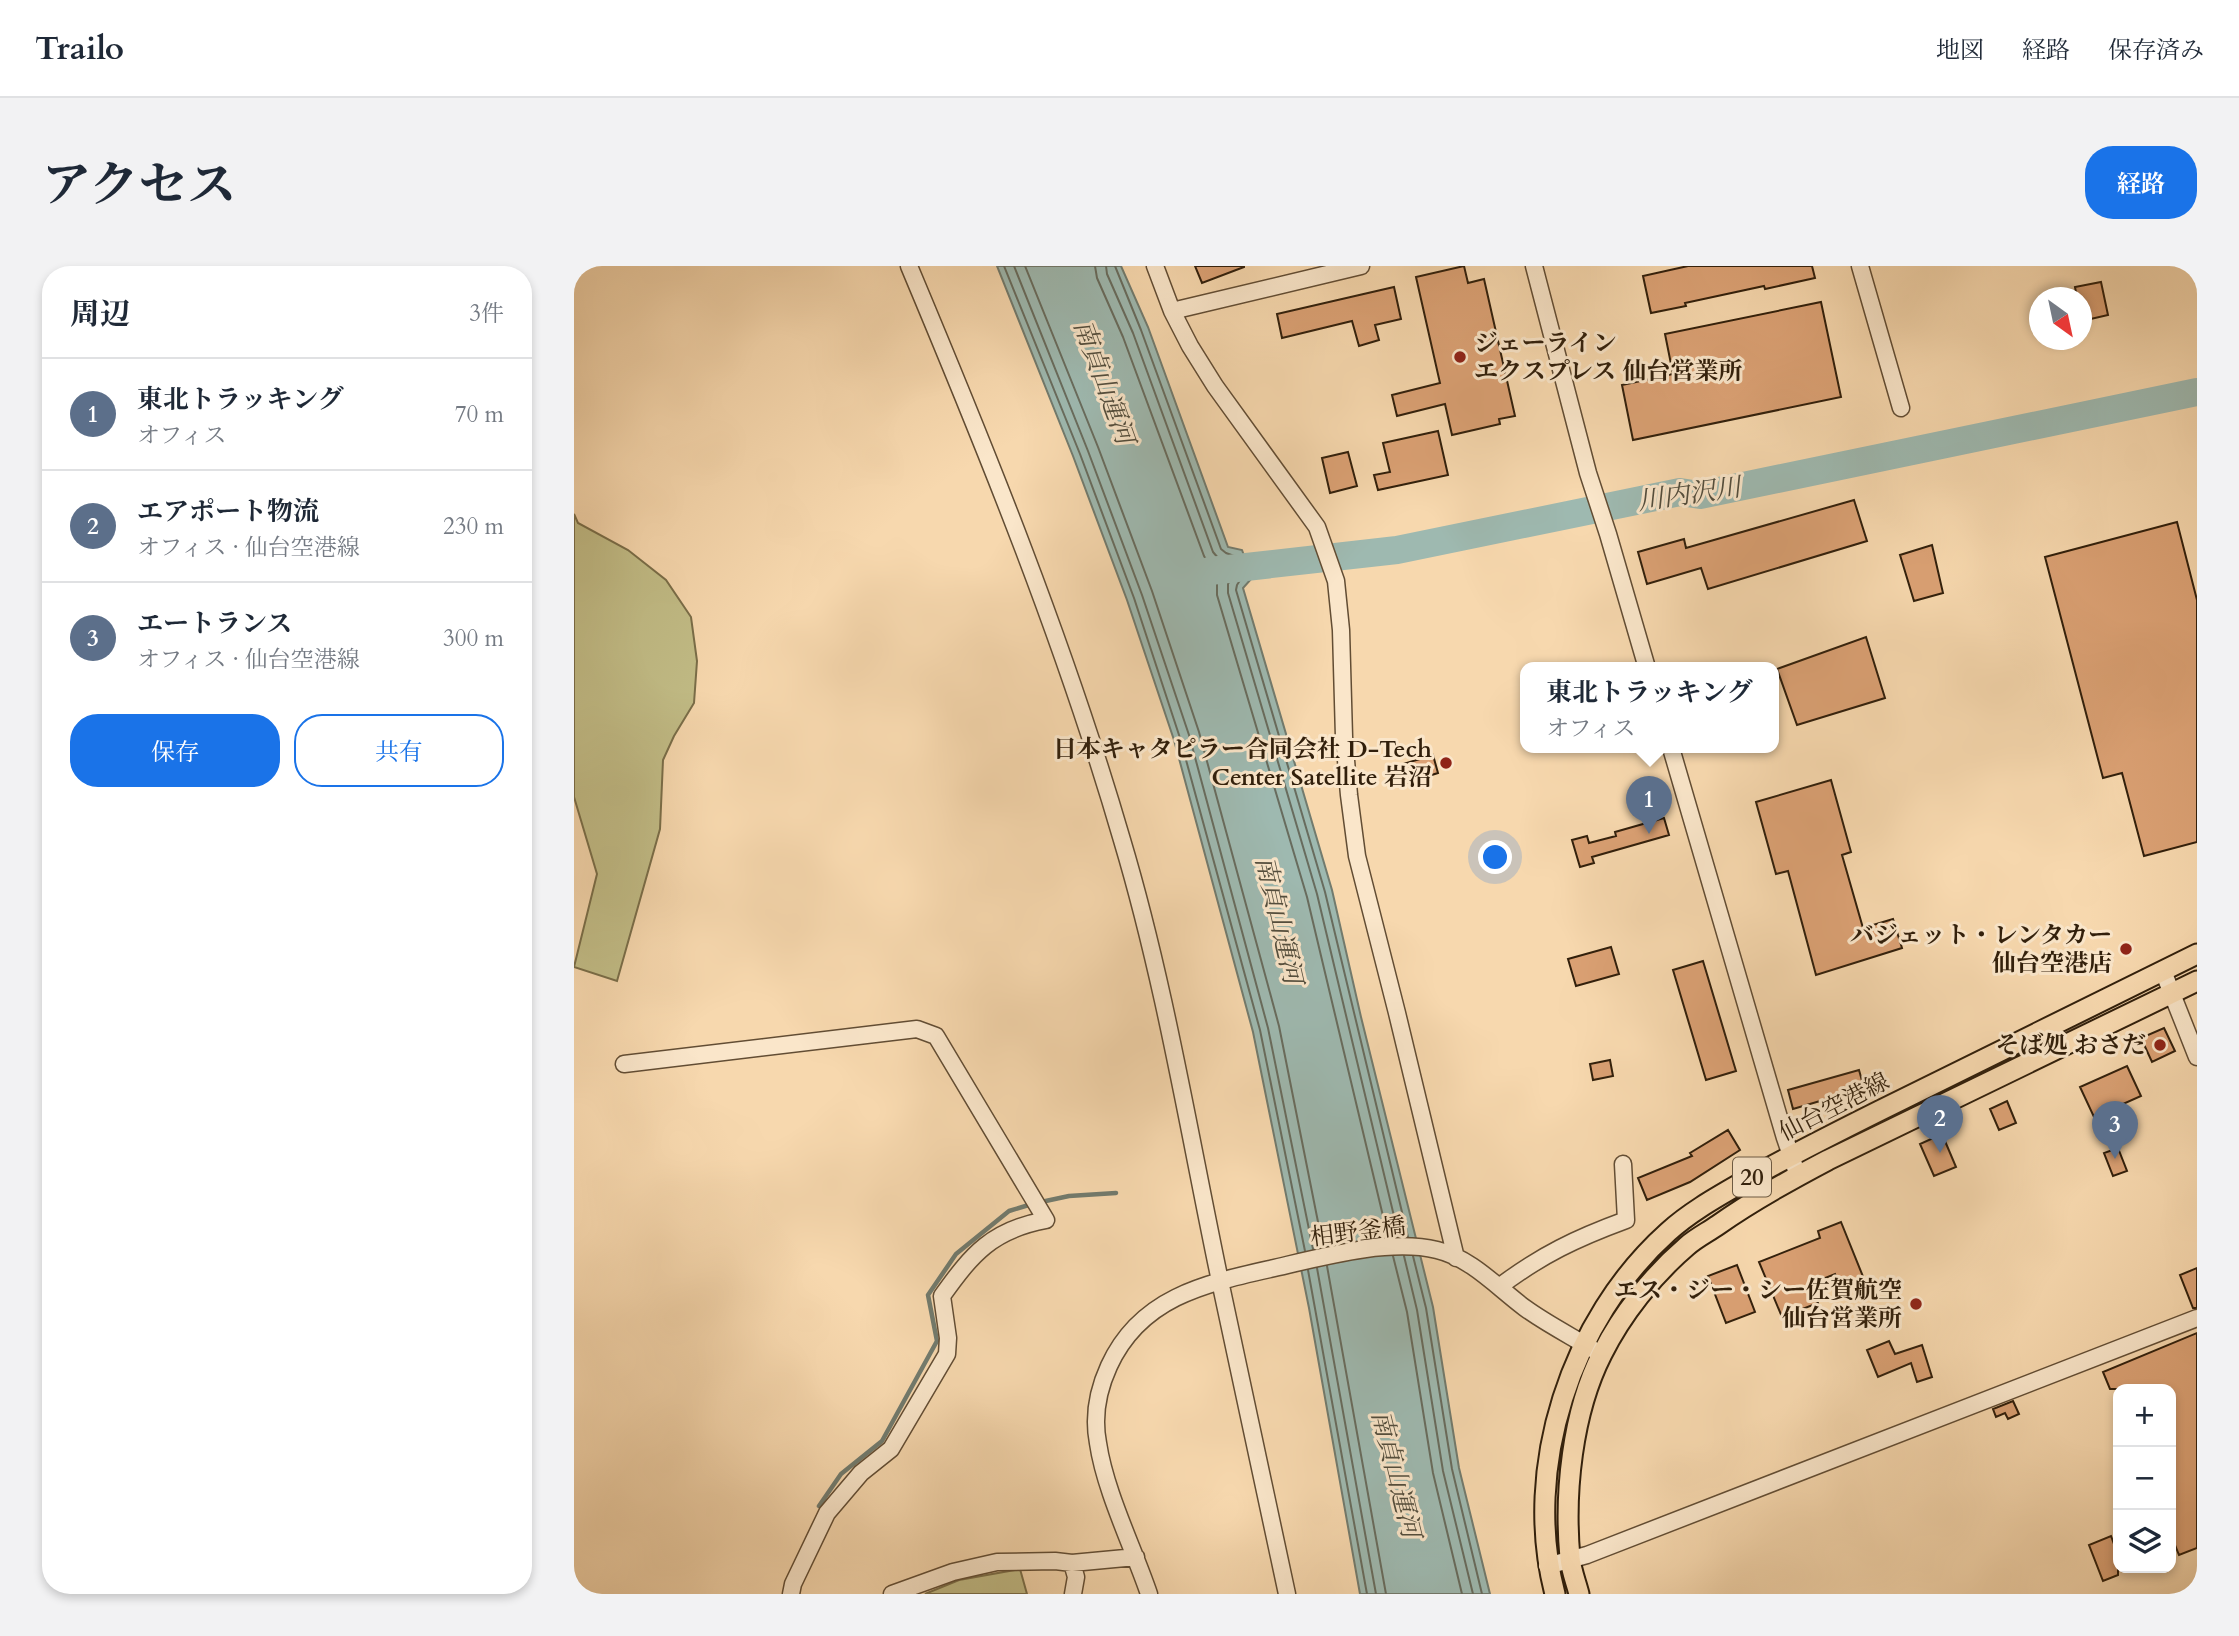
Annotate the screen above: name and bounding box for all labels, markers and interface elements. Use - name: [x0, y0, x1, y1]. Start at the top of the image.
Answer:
- text: Trailo: [35, 26, 124, 71]
- text: 地図: [1936, 34, 1984, 67]
- text: 経路: [2022, 34, 2070, 67]
- text: 保存済み: [2108, 34, 2204, 67]
- button: 経路: [2085, 146, 2197, 219]
- text: アクセス: [42, 152, 237, 219]
- north arrow: [2029, 287, 2092, 350]
- text: 周辺: [70, 294, 130, 335]
- text: 3件: [469, 298, 504, 329]
- water label: 南貞山運河: [1065, 315, 1144, 453]
- place label: ジェーライン エクスプレス 仙台営業所: [1474, 327, 1743, 388]
- marker: ジェーライン エクスプレス 仙台営業所: [1452, 349, 1468, 365]
- text: 東北トラッキング: [137, 382, 344, 417]
- text: 1: [87, 399, 99, 430]
- text: 70 m: [455, 399, 504, 430]
- text: オフィス: [137, 420, 226, 451]
- water label: 川内沢川: [1635, 469, 1746, 519]
- text: エアポート物流: [137, 494, 319, 529]
- text: 2: [87, 511, 99, 542]
- text: 230 m: [443, 511, 504, 542]
- text: オフィス · 仙台空港線: [137, 532, 360, 563]
- text: エートランス: [137, 606, 292, 641]
- text: 3: [87, 623, 99, 654]
- text: 300 m: [443, 623, 504, 654]
- text: オフィス · 仙台空港線: [137, 644, 360, 675]
- popup: [1520, 662, 1779, 753]
- text: 東北トラッキング: [1546, 675, 1753, 710]
- text: オフィス: [1546, 713, 1636, 744]
- button: 保存: [70, 714, 280, 787]
- button: 共有: [294, 714, 504, 787]
- place label: 日本キャタピラー合同会社 D-Tech Center Satellite 岩沼: [1053, 733, 1432, 794]
- marker: 日本キャタピラー合同会社 D-Tech Center Satellite 岩沼: [1438, 755, 1454, 771]
- pin: 1: [1626, 776, 1672, 834]
- your location: [1478, 840, 1512, 874]
- water label: 南貞山運河: [1247, 853, 1312, 991]
- place label: バジェット・レンタカー 仙台空港店: [1850, 919, 2112, 980]
- marker: バジェット・レンタカー 仙台空港店: [2118, 941, 2134, 957]
- place label: そば処 おさだ: [1996, 1029, 2146, 1062]
- marker: そば処 おさだ: [2152, 1037, 2168, 1053]
- street label: 仙台空港線: [1773, 1065, 1895, 1149]
- pin: 2: [1917, 1095, 1963, 1153]
- pin: 3: [2092, 1101, 2138, 1159]
- road number: 20: [1733, 1157, 1771, 1196]
- street label: 相野釜橋: [1308, 1210, 1408, 1254]
- place label: エス・ジー・シー佐賀航空 仙台営業所: [1614, 1274, 1902, 1335]
- marker: エス・ジー・シー佐賀航空 仙台営業所: [1908, 1296, 1924, 1312]
- map controls: [2113, 1384, 2176, 1573]
- button: +: [2113, 1384, 2176, 1447]
- water label: 南貞山運河: [1363, 1407, 1430, 1545]
- button: −: [2113, 1447, 2176, 1510]
- button: layers: [2113, 1510, 2176, 1573]

